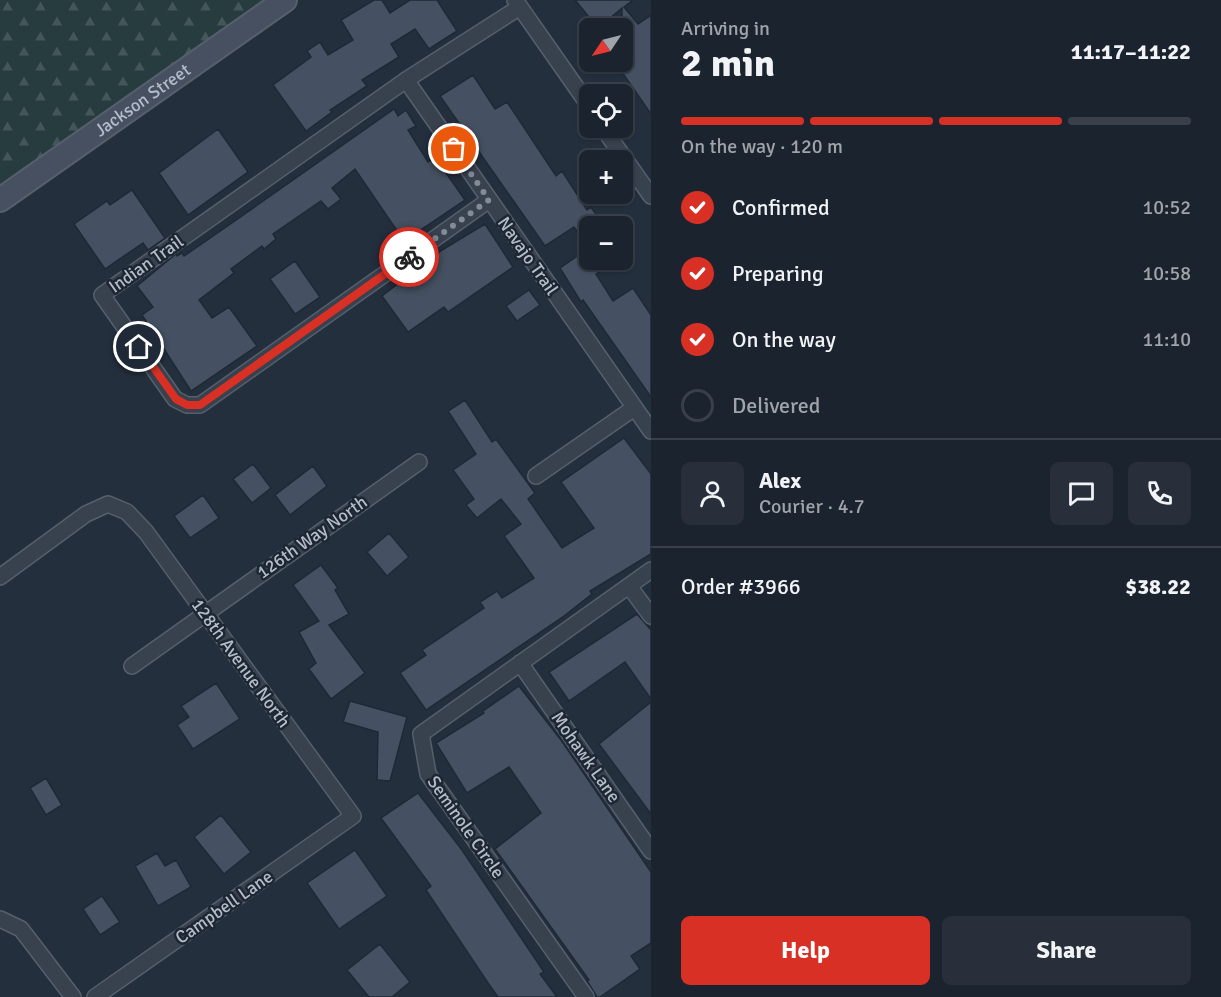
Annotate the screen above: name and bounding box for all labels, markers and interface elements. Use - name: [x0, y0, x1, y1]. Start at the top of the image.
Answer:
- text: Arriving in: [681, 16, 770, 41]
- north arrow: [579, 18, 633, 72]
- map controls: [579, 18, 633, 270]
- text: 11:17–11:22: [1071, 38, 1191, 65]
- text: 2 min: [681, 39, 775, 87]
- street label: Jackson Street: [90, 59, 195, 141]
- button: locate: [579, 84, 633, 138]
- pin: [428, 123, 479, 174]
- icon: bag: [437, 132, 470, 165]
- text: On the way · 120 m: [681, 134, 843, 159]
- button: +: [579, 150, 633, 204]
- icon: check: [681, 191, 714, 224]
- text: Confirmed: [732, 194, 830, 221]
- text: 10:52: [1142, 195, 1191, 220]
- street label: Navajo Trail: [493, 213, 563, 299]
- button: −: [579, 216, 633, 270]
- courier: [379, 227, 439, 287]
- street label: Indian Trail: [104, 230, 188, 298]
- icon: bike: [393, 241, 426, 274]
- icon: check: [681, 257, 714, 290]
- text: Preparing: [732, 260, 824, 287]
- text: 10:58: [1142, 261, 1191, 286]
- pin: [113, 321, 164, 372]
- icon: check: [681, 323, 714, 356]
- text: On the way: [732, 326, 836, 353]
- text: 11:10: [1142, 327, 1191, 352]
- icon: home: [122, 330, 155, 363]
- text: Delivered: [732, 392, 820, 419]
- button: person: [681, 462, 744, 525]
- button: chat: [1050, 462, 1113, 525]
- button: phone: [1128, 462, 1191, 525]
- text: Alex: [759, 467, 801, 494]
- street label: 126th Way North: [253, 491, 371, 583]
- text: Courier · 4.7: [759, 494, 865, 519]
- text: Order #3966: [681, 573, 801, 600]
- text: $38.22: [1125, 573, 1191, 600]
- street label: 128th Avenue North: [187, 594, 295, 732]
- street label: Mohawk Lane: [547, 707, 625, 807]
- street label: Seminole Circle: [423, 771, 509, 883]
- street label: Campbell Lane: [171, 865, 277, 949]
- button: Help: [681, 916, 930, 985]
- button: Share: [942, 916, 1191, 985]

